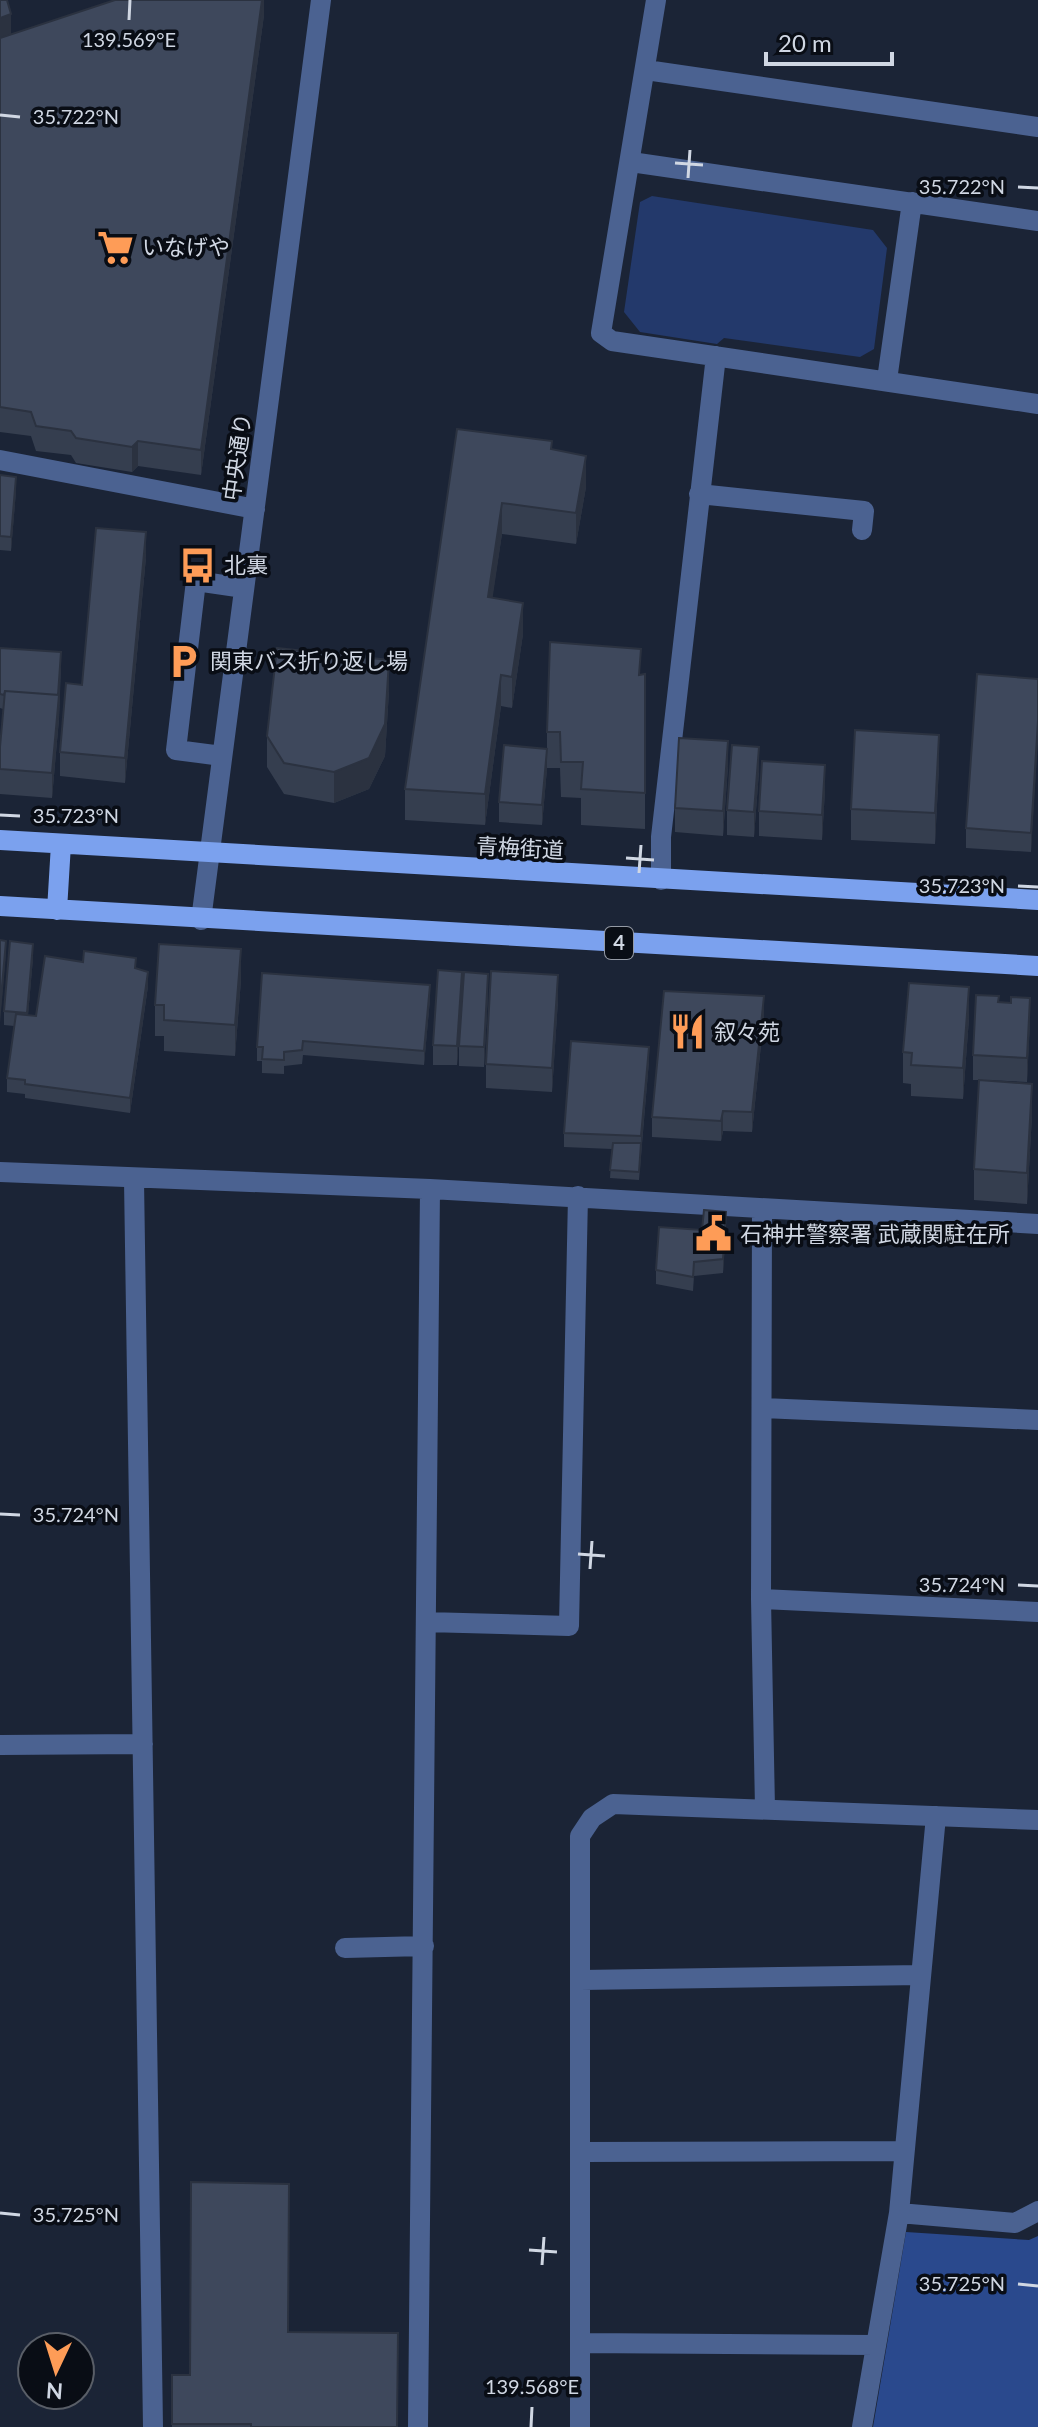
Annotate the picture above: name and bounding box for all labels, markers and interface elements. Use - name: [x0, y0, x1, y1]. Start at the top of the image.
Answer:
- scale bar: [766, 16, 892, 66]
- text: 139.569°E: [82, 27, 176, 51]
- text: 20 m: [778, 28, 832, 57]
- text: 35.722°N: [33, 104, 119, 128]
- text: 35.722°N: [919, 174, 1005, 198]
- supermarket icon: いなげや: [97, 228, 135, 266]
- place label: いなげや: [142, 233, 230, 260]
- street label: 中央通り: [217, 411, 256, 502]
- bus stop icon: 北裏: [179, 546, 217, 584]
- place label: 北裏: [224, 551, 268, 578]
- parking icon: 関東バス折り返し場: [165, 642, 203, 680]
- place label: 関東バス折り返し場: [210, 647, 408, 674]
- text: 35.723°N: [33, 803, 119, 827]
- street label: 青梅街道: [475, 832, 565, 863]
- text: 35.723°N: [919, 873, 1005, 897]
- road number: 4: [605, 927, 633, 959]
- restaurant icon: 叙々苑: [669, 1013, 707, 1051]
- place label: 叙々苑: [714, 1018, 780, 1045]
- public building icon: 石神井警察署 武蔵関駐在所: [695, 1215, 733, 1253]
- place label: 石神井警察署 武蔵関駐在所: [740, 1220, 1010, 1247]
- text: 35.724°N: [33, 1502, 119, 1526]
- text: 35.724°N: [919, 1572, 1005, 1596]
- text: 35.725°N: [33, 2202, 119, 2226]
- text: 35.725°N: [919, 2271, 1005, 2295]
- north arrow: [16, 2331, 96, 2411]
- text: 139.568°E: [485, 2374, 579, 2398]
- text: N: [45, 2377, 64, 2406]

